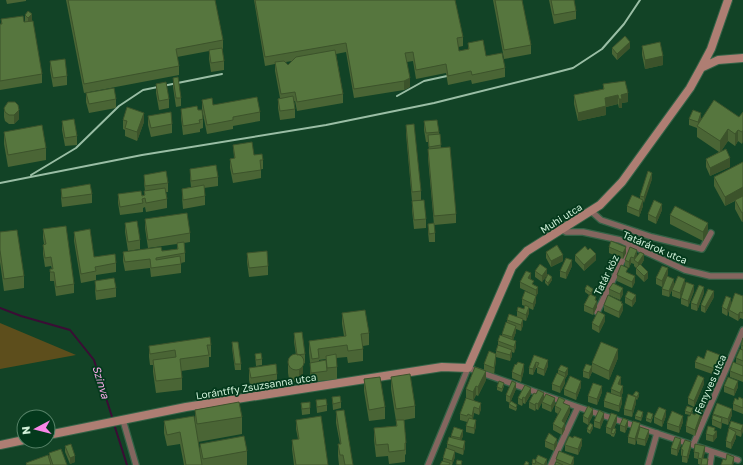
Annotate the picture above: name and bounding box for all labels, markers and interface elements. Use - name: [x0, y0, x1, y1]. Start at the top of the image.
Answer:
- street label: Muhi utca: [538, 200, 584, 236]
- street label: Tatárárok utca: [621, 228, 689, 266]
- street label: Tatár köz: [591, 253, 621, 297]
- street label: Fenyves utca: [692, 352, 728, 416]
- water label: Szinva: [90, 364, 113, 401]
- street label: Lorántffy Zsuzsanna utca: [195, 371, 317, 401]
- north arrow: [16, 409, 56, 449]
- text: N: [19, 425, 33, 435]

